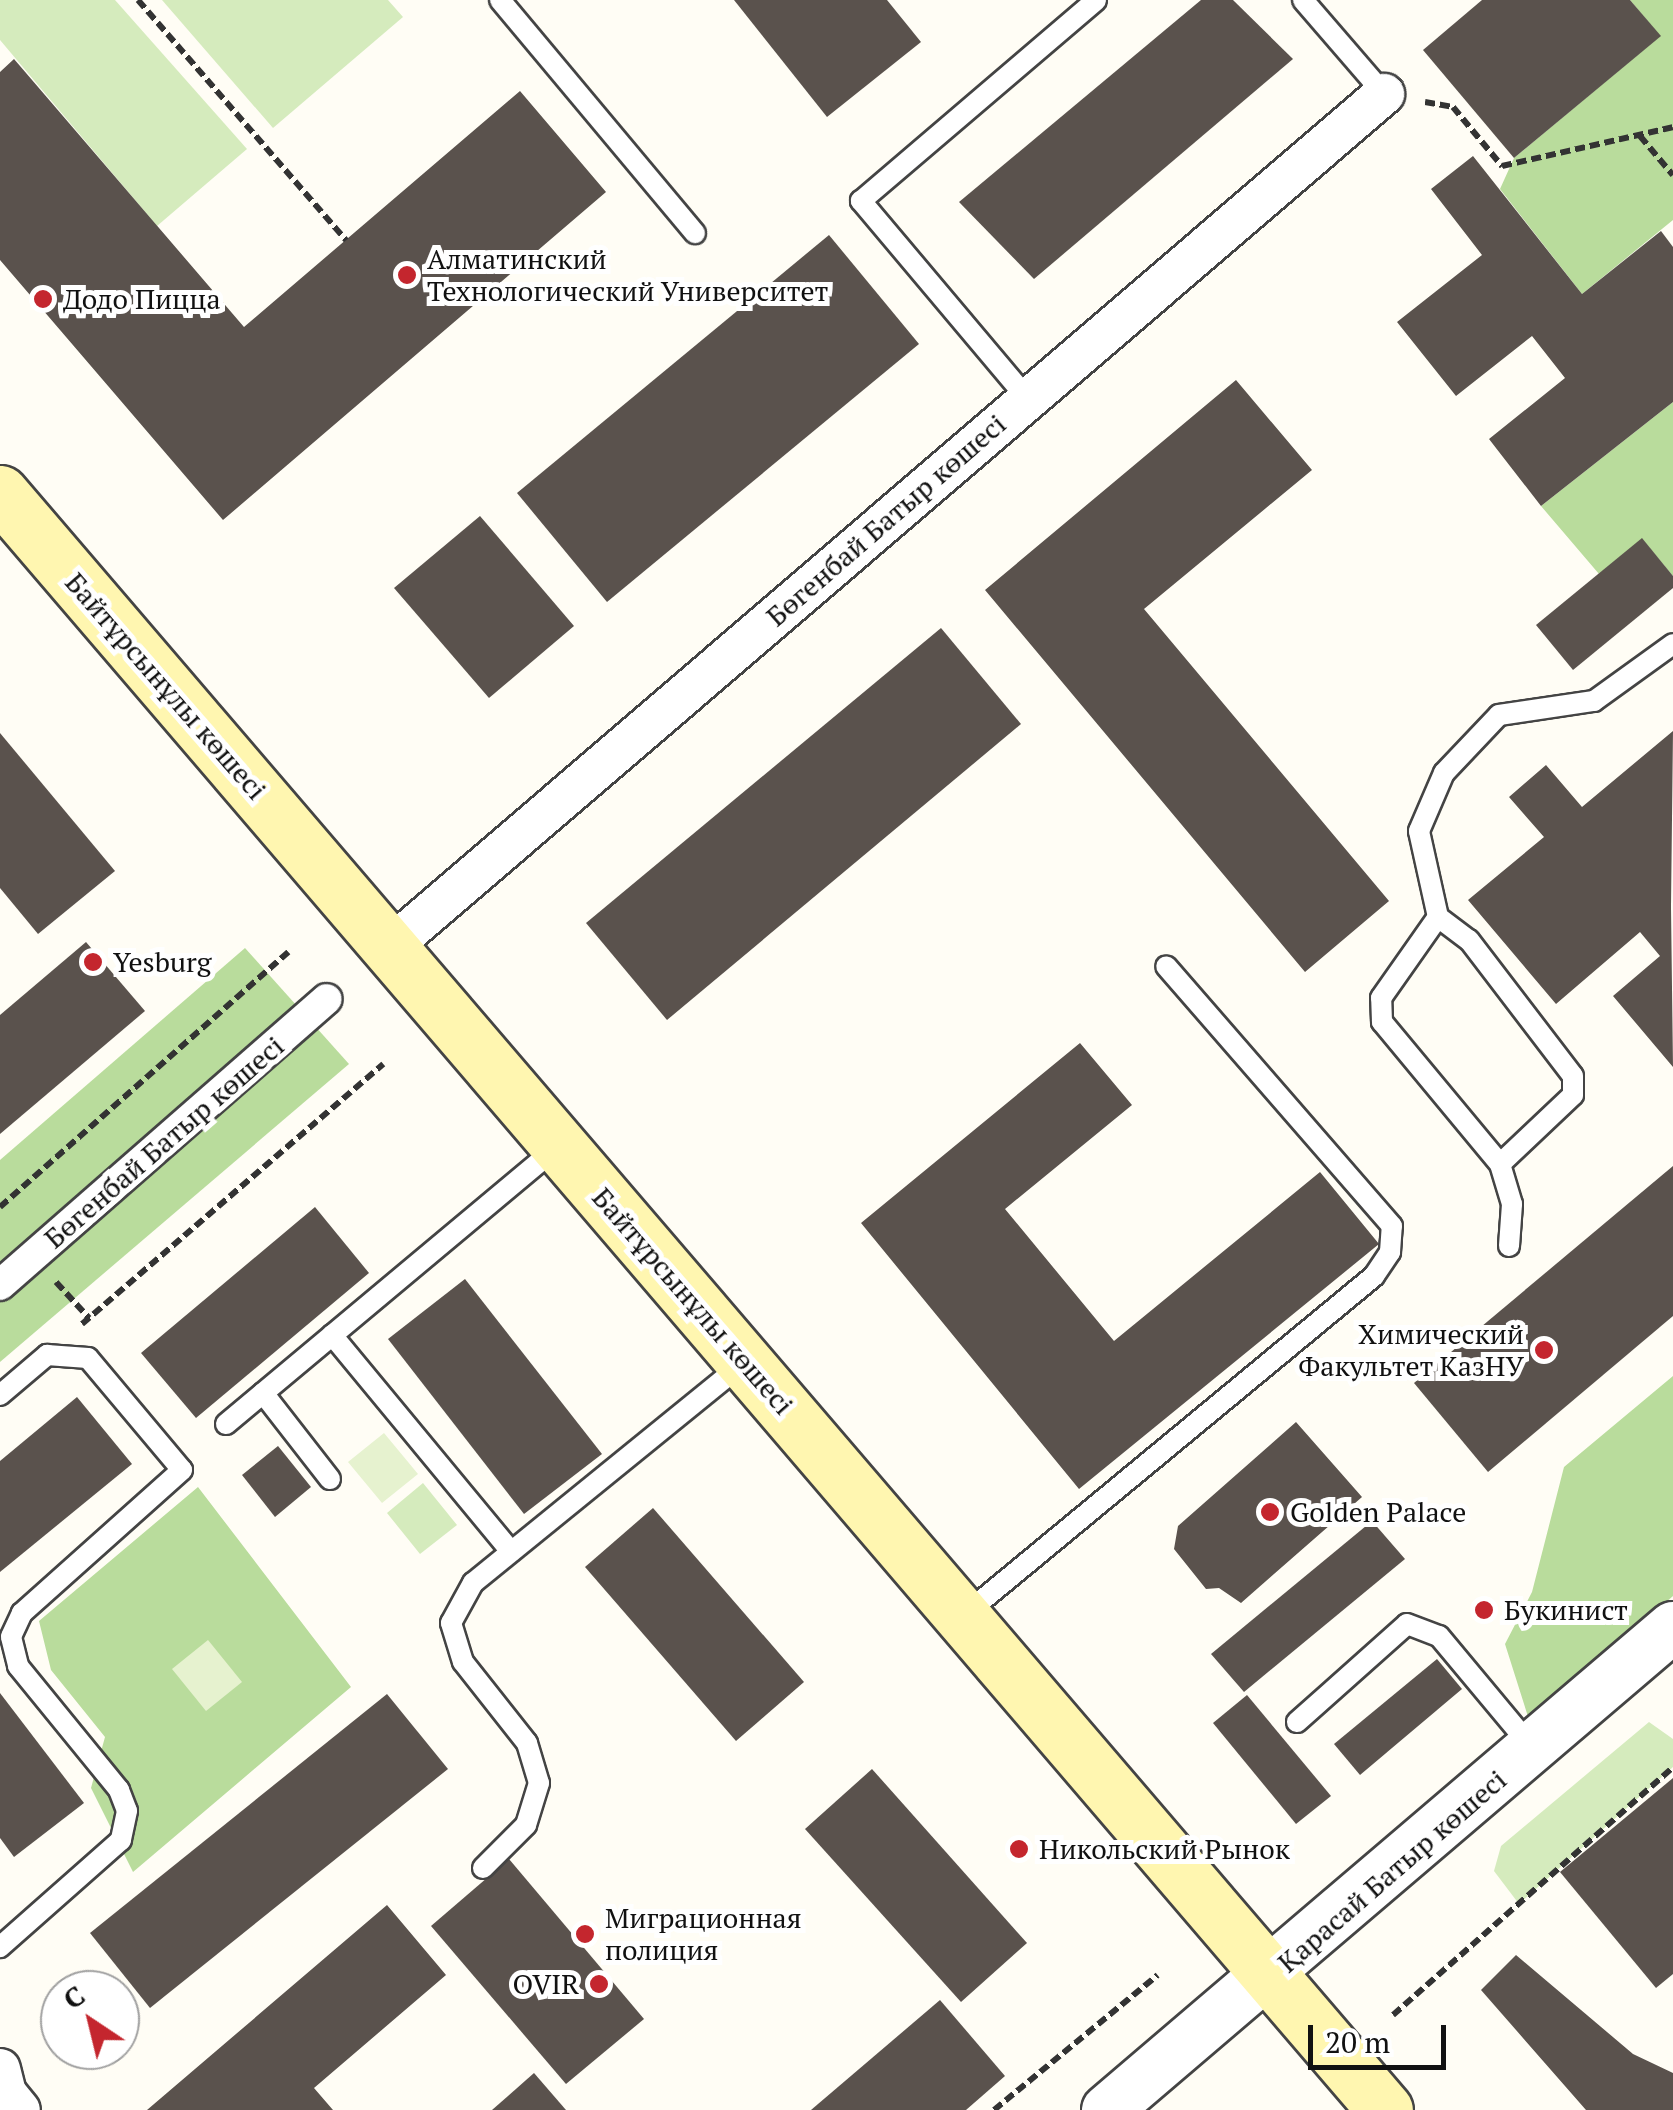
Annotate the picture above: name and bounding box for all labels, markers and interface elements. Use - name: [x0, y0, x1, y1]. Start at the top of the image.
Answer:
- place label: Алматинский Технологический Университет: [427, 242, 829, 308]
- marker: Алматинский Технологический Университет: [396, 264, 418, 286]
- place label: Додо Пицца: [63, 282, 221, 316]
- marker: Додо Пицца: [32, 288, 54, 310]
- street label: Бөгенбай Батыр көшесі: [759, 407, 1013, 633]
- street label: Байтұрсынұлы көшесі: [58, 566, 274, 806]
- place label: Yesburg: [113, 945, 212, 979]
- marker: Yesburg: [82, 951, 104, 973]
- street label: Бөгенбай Батыр көшесі: [37, 1029, 291, 1255]
- street label: Байтұрсынұлы көшесі: [585, 1181, 801, 1421]
- place label: Химический Факультет КазНУ: [1298, 1317, 1524, 1383]
- marker: Химический Факультет КазНУ: [1533, 1339, 1555, 1361]
- place label: Golden Palace: [1290, 1495, 1466, 1529]
- marker: Golden Palace: [1259, 1501, 1281, 1523]
- place label: Букинист: [1504, 1593, 1628, 1627]
- marker: Букинист: [1473, 1599, 1495, 1621]
- street label: Қарасай Батыр көшесі: [1271, 1763, 1513, 1979]
- place label: Никольский Рынок: [1039, 1832, 1290, 1866]
- marker: Никольский Рынок: [1008, 1838, 1030, 1860]
- place label: Миграционная полиция: [605, 1901, 802, 1967]
- marker: Миграционная полиция: [574, 1923, 596, 1945]
- place label: OVIR: [513, 1967, 579, 2001]
- north arrow: [40, 1970, 140, 2070]
- marker: OVIR: [588, 1973, 610, 1995]
- text: С: [56, 1976, 92, 2017]
- scale bar: [1313, 2005, 1450, 2067]
- text: 20 m: [1325, 2022, 1390, 2062]

